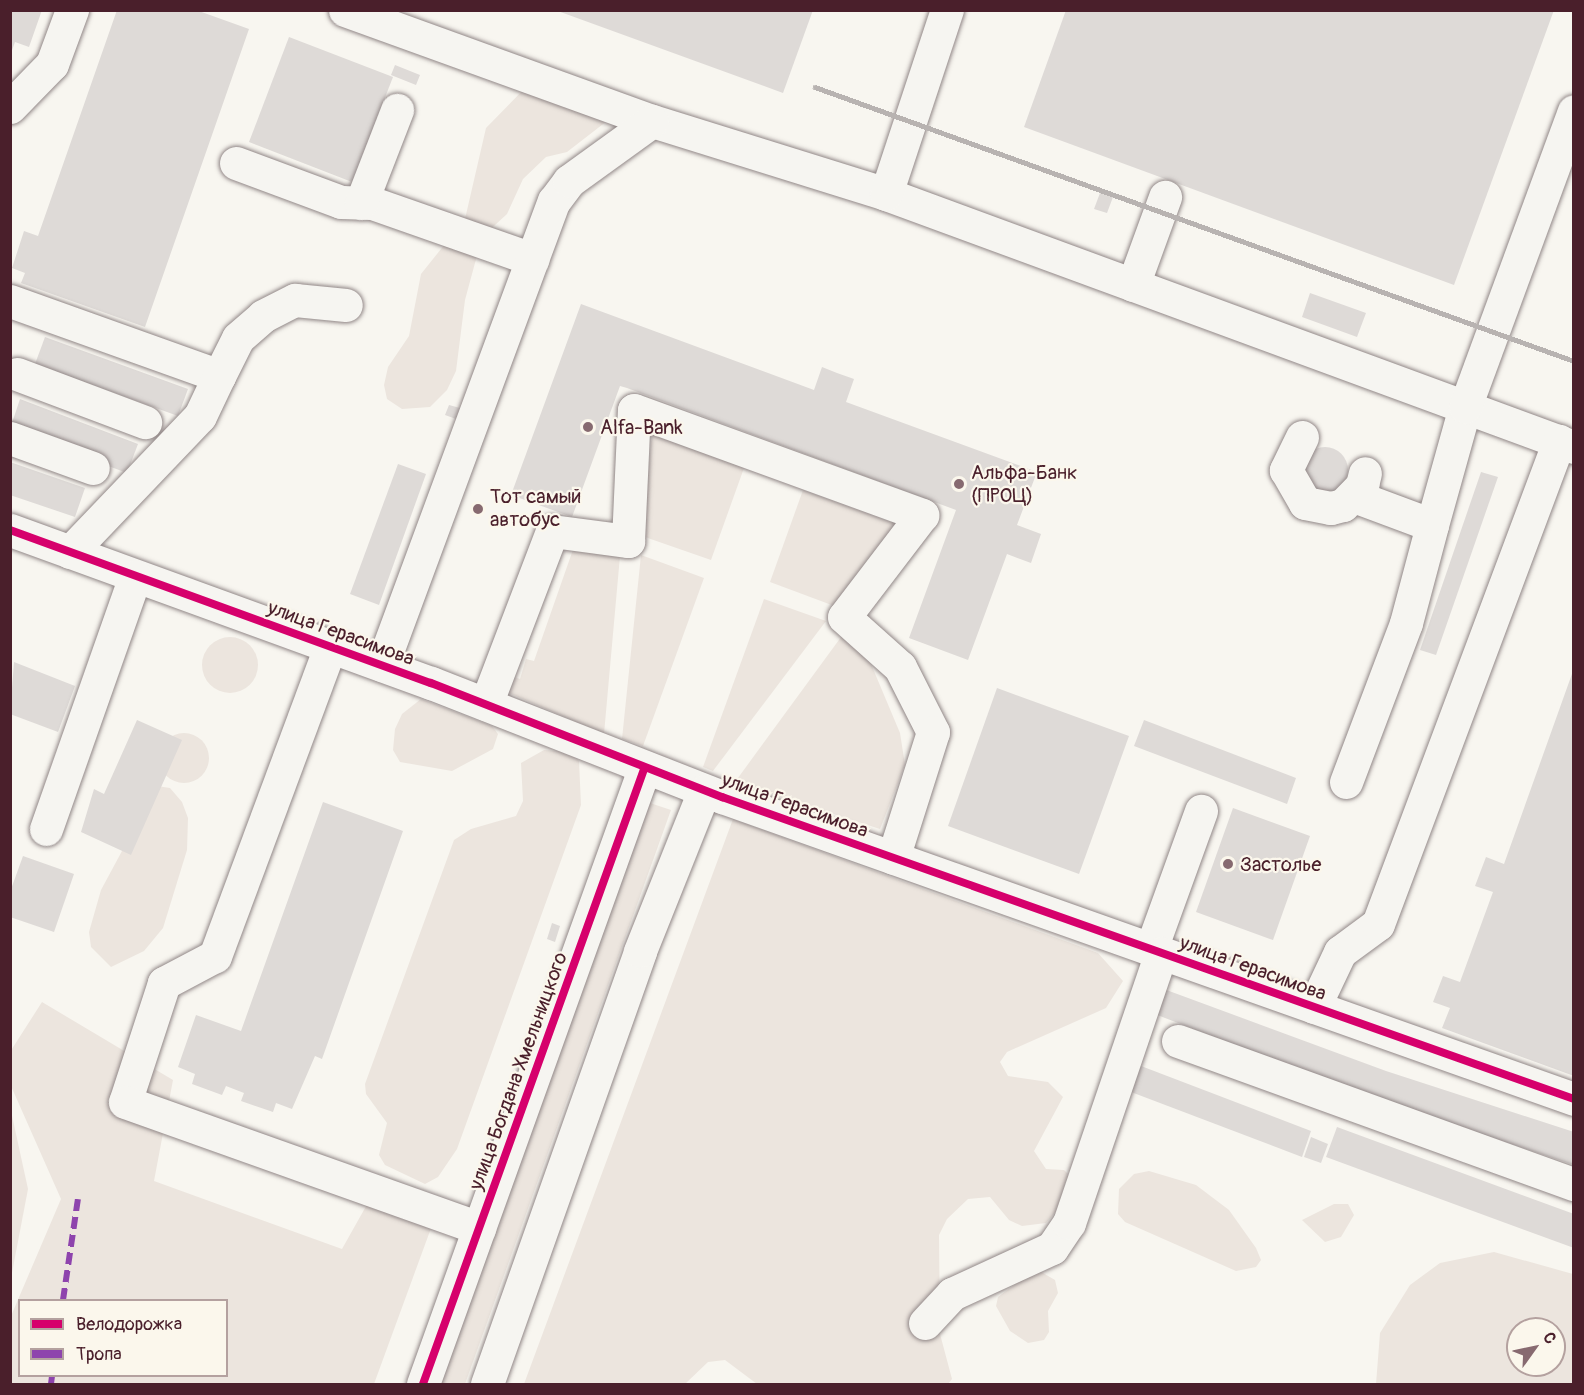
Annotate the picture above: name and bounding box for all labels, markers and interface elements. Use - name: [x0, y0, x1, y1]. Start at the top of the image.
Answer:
- place label: Alfa-Bank: [600, 415, 683, 439]
- marker: Alfa-Bank: [581, 420, 595, 434]
- place label: Альфа-Банк (ПРОЦ): [971, 460, 1077, 507]
- marker: Альфа-Банк (ПРОЦ): [952, 477, 966, 491]
- place label: Тот самый автобус: [490, 485, 581, 532]
- marker: Тот самый автобус: [471, 502, 485, 516]
- street label: улица Герасимова: [264, 595, 418, 671]
- street label: улица Герасимова: [718, 767, 872, 843]
- place label: Застолье: [1240, 852, 1321, 876]
- marker: Застолье: [1221, 857, 1235, 871]
- street label: улица Герасимова: [1176, 930, 1330, 1006]
- street label: улица Богдана Хмельницкого: [464, 949, 572, 1193]
- legend: [18, 1299, 228, 1377]
- text: Велодорожка: [76, 1313, 182, 1336]
- north arrow: [1506, 1317, 1566, 1377]
- text: С: [1538, 1329, 1560, 1348]
- text: Тропа: [76, 1343, 122, 1366]

